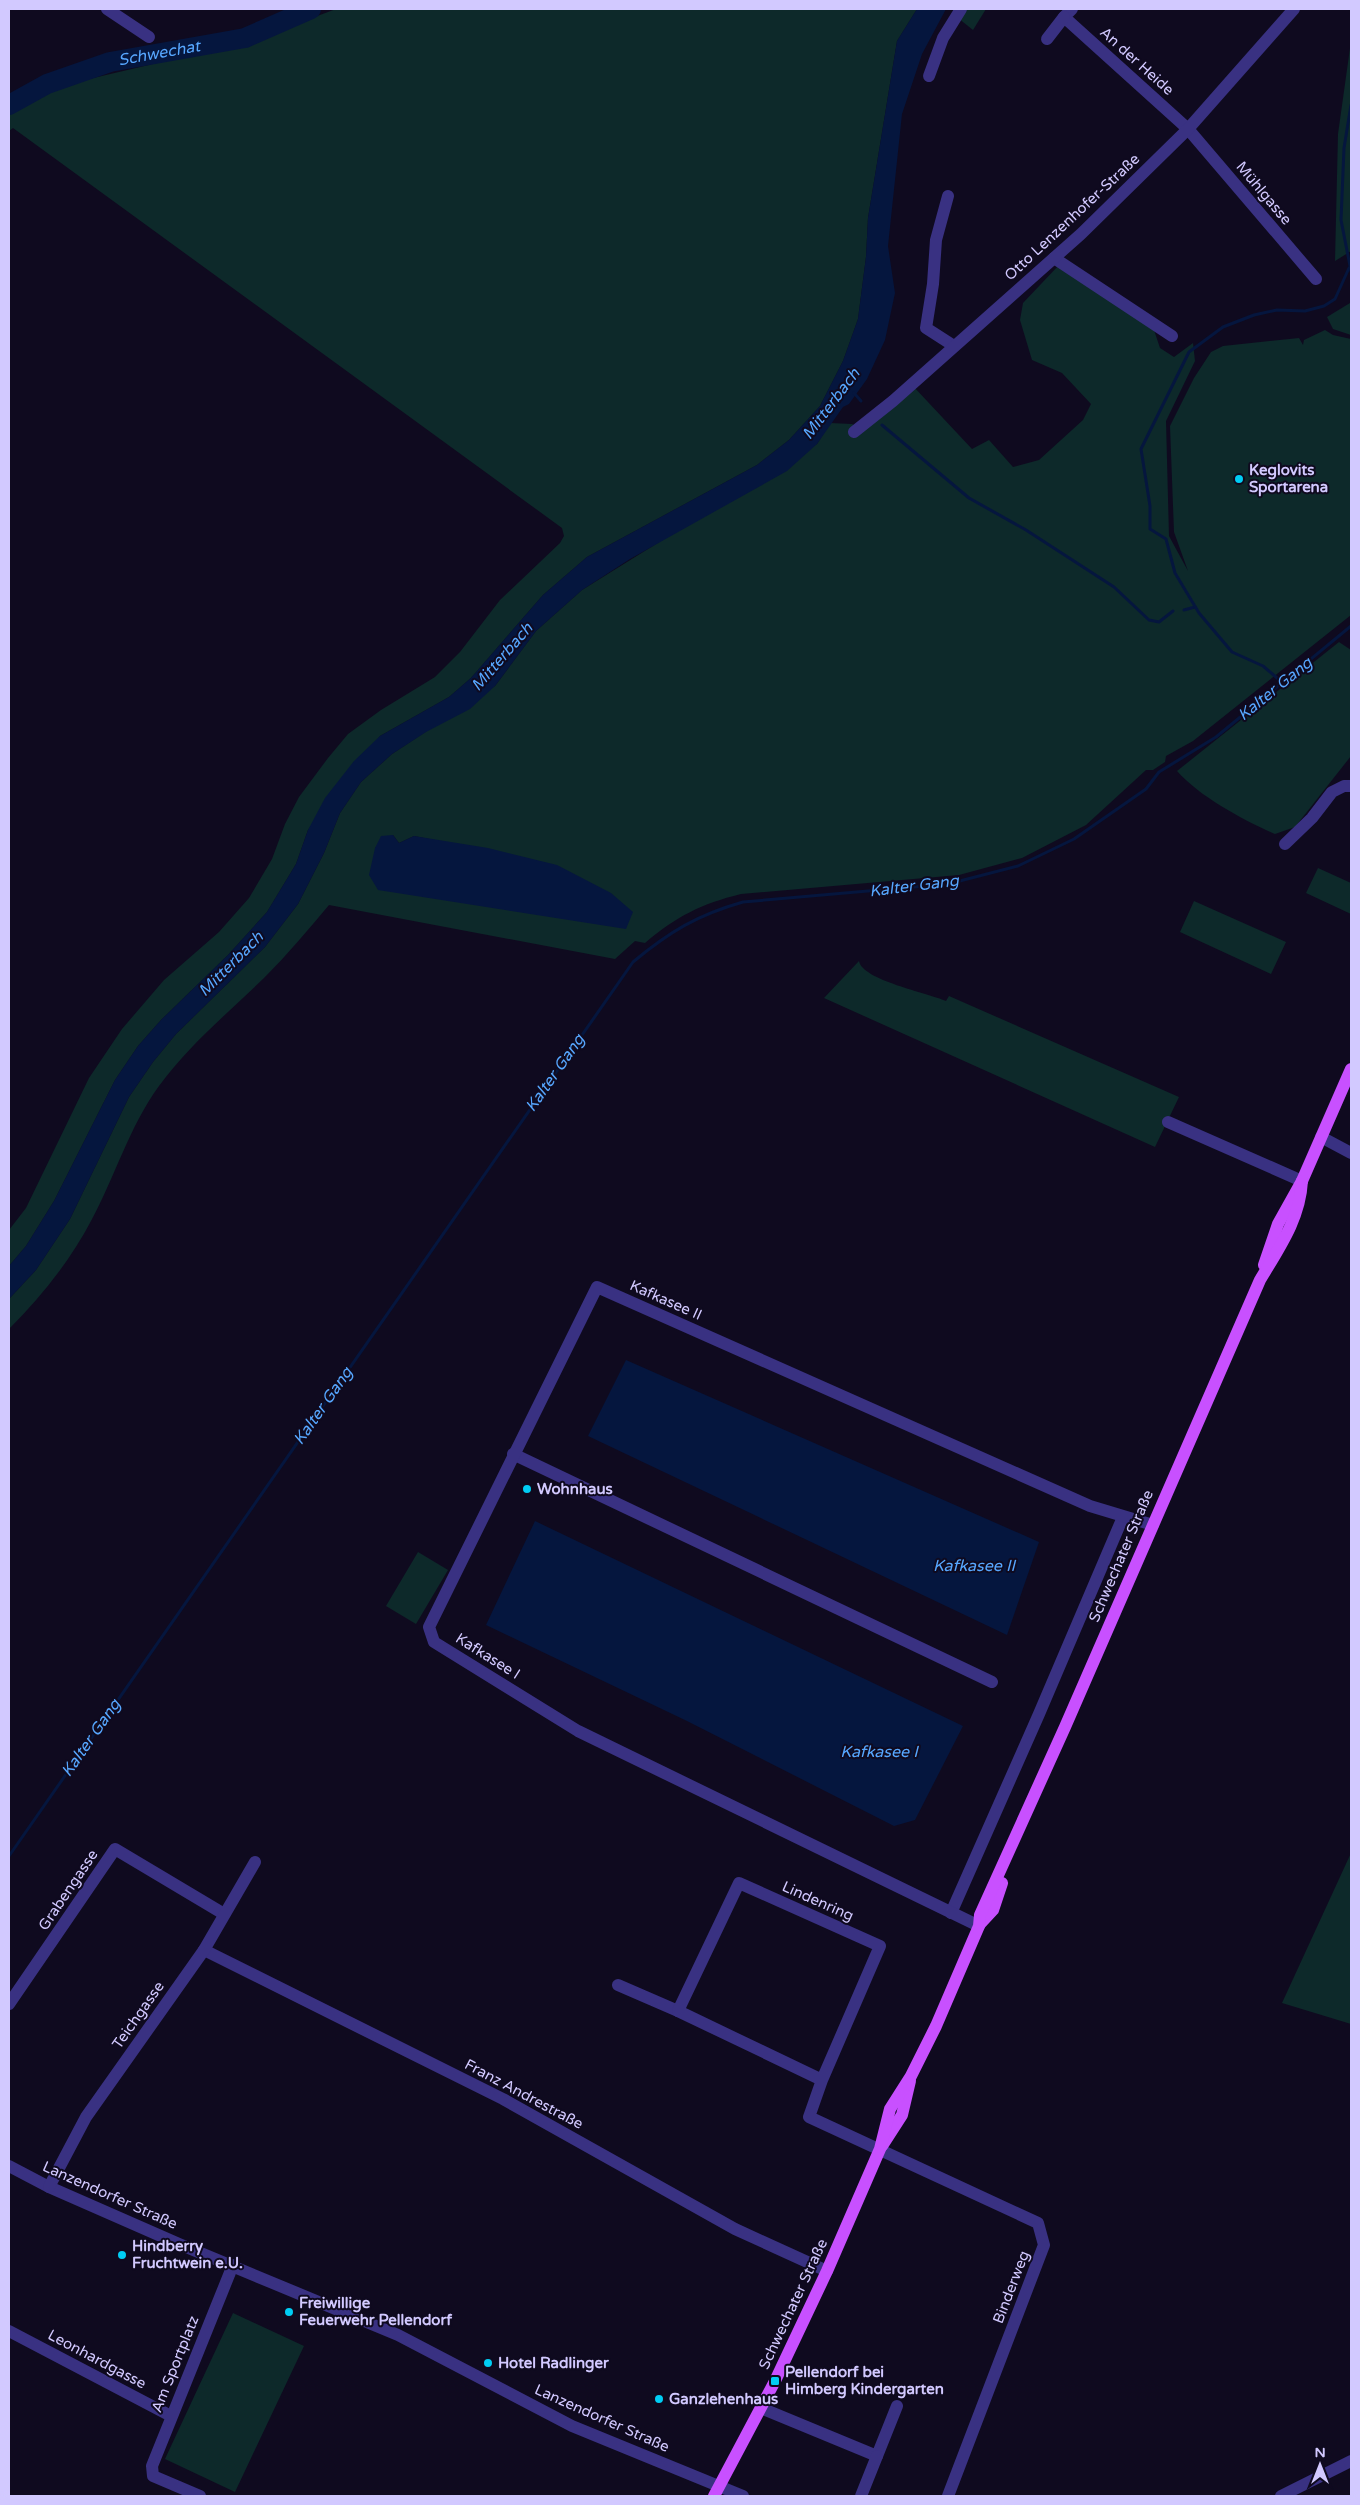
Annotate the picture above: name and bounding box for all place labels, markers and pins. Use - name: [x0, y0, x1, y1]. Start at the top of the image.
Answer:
- place label: Keglovits Sportarena: [1249, 461, 1328, 497]
- marker: Keglovits Sportarena: [1233, 473, 1245, 485]
- place label: Wohnhaus: [537, 1480, 613, 1498]
- marker: Wohnhaus: [521, 1483, 533, 1495]
- place label: Hindberry Fruchtwein e.U.: [132, 2237, 243, 2272]
- marker: Hindberry Fruchtwein e.U.: [116, 2249, 128, 2261]
- place label: Freiwillige Feuerwehr Pellendorf: [299, 2294, 452, 2329]
- marker: Freiwillige Feuerwehr Pellendorf: [283, 2306, 295, 2318]
- place label: Hotel Radlinger: [498, 2354, 609, 2373]
- marker: Hotel Radlinger: [482, 2357, 494, 2369]
- place label: Pellendorf bei Himberg Kindergarten: [785, 2363, 944, 2399]
- marker: Pellendorf bei Himberg Kindergarten: [769, 2375, 781, 2387]
- place label: Ganzlehenhaus: [669, 2390, 778, 2408]
- marker: Ganzlehenhaus: [653, 2393, 665, 2405]

